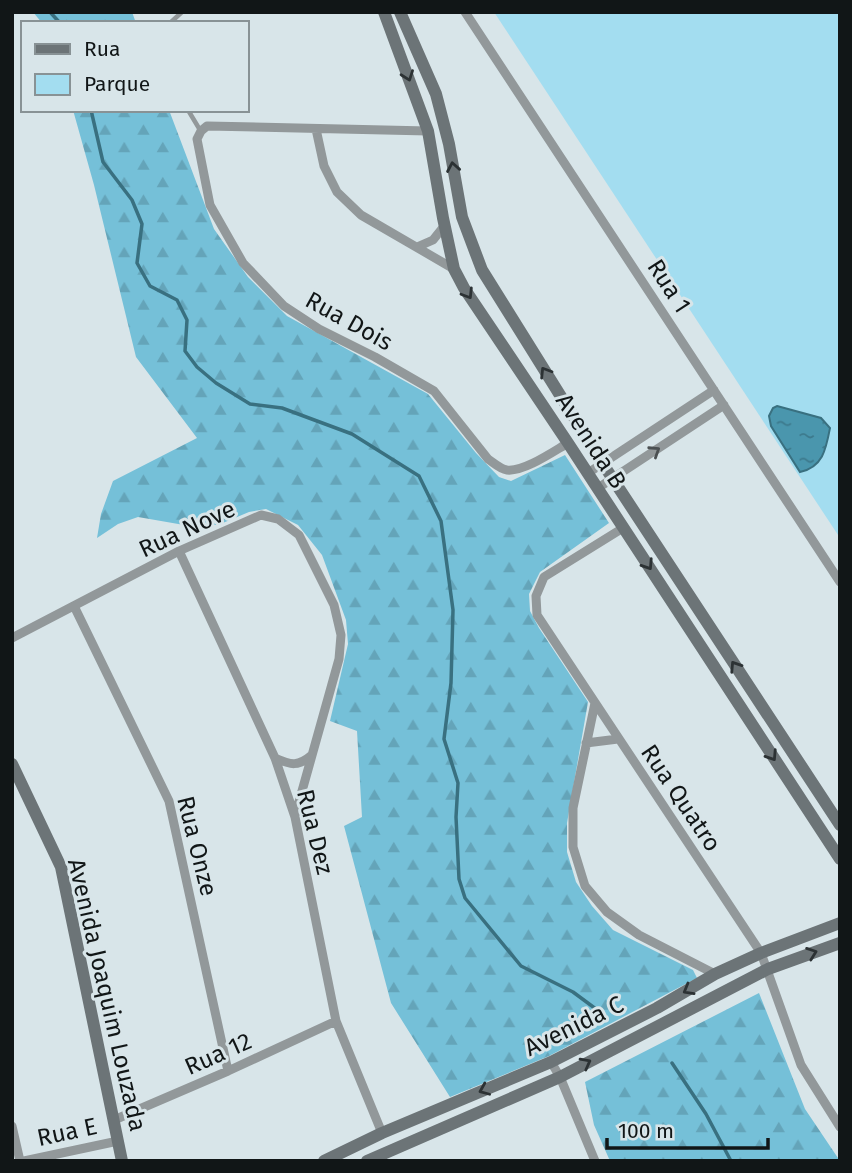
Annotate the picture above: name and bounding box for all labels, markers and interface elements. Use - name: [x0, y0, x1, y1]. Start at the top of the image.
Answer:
- legend: [21, 21, 248, 112]
- text: Rua: [84, 36, 120, 62]
- one-way arrow: [399, 70, 413, 82]
- text: Parque: [84, 71, 150, 97]
- one-way arrow: [446, 161, 461, 173]
- street label: Rua 1: [641, 254, 697, 318]
- street label: Rua Dois: [301, 286, 397, 356]
- one-way arrow: [460, 286, 473, 299]
- one-way arrow: [541, 366, 554, 379]
- street label: Avenida B: [550, 388, 632, 494]
- one-way arrow: [647, 447, 660, 459]
- street label: Rua Nove: [134, 495, 240, 563]
- one-way arrow: [640, 557, 652, 570]
- one-way arrow: [731, 661, 744, 674]
- street label: Rua Quatro: [635, 739, 727, 857]
- one-way arrow: [764, 748, 777, 761]
- street label: Rua Dez: [291, 787, 339, 877]
- street label: Rua Onze: [171, 793, 223, 899]
- street label: Avenida Joaquim Louzada: [62, 856, 152, 1134]
- one-way arrow: [806, 947, 818, 961]
- one-way arrow: [683, 982, 695, 995]
- street label: Avenida C: [520, 990, 628, 1062]
- street label: Rua 12: [180, 1027, 256, 1081]
- one-way arrow: [579, 1058, 591, 1071]
- one-way arrow: [479, 1082, 491, 1096]
- scale bar: [607, 1106, 768, 1150]
- street label: Rua E: [34, 1112, 100, 1152]
- text: 100 m: [618, 1118, 674, 1144]

